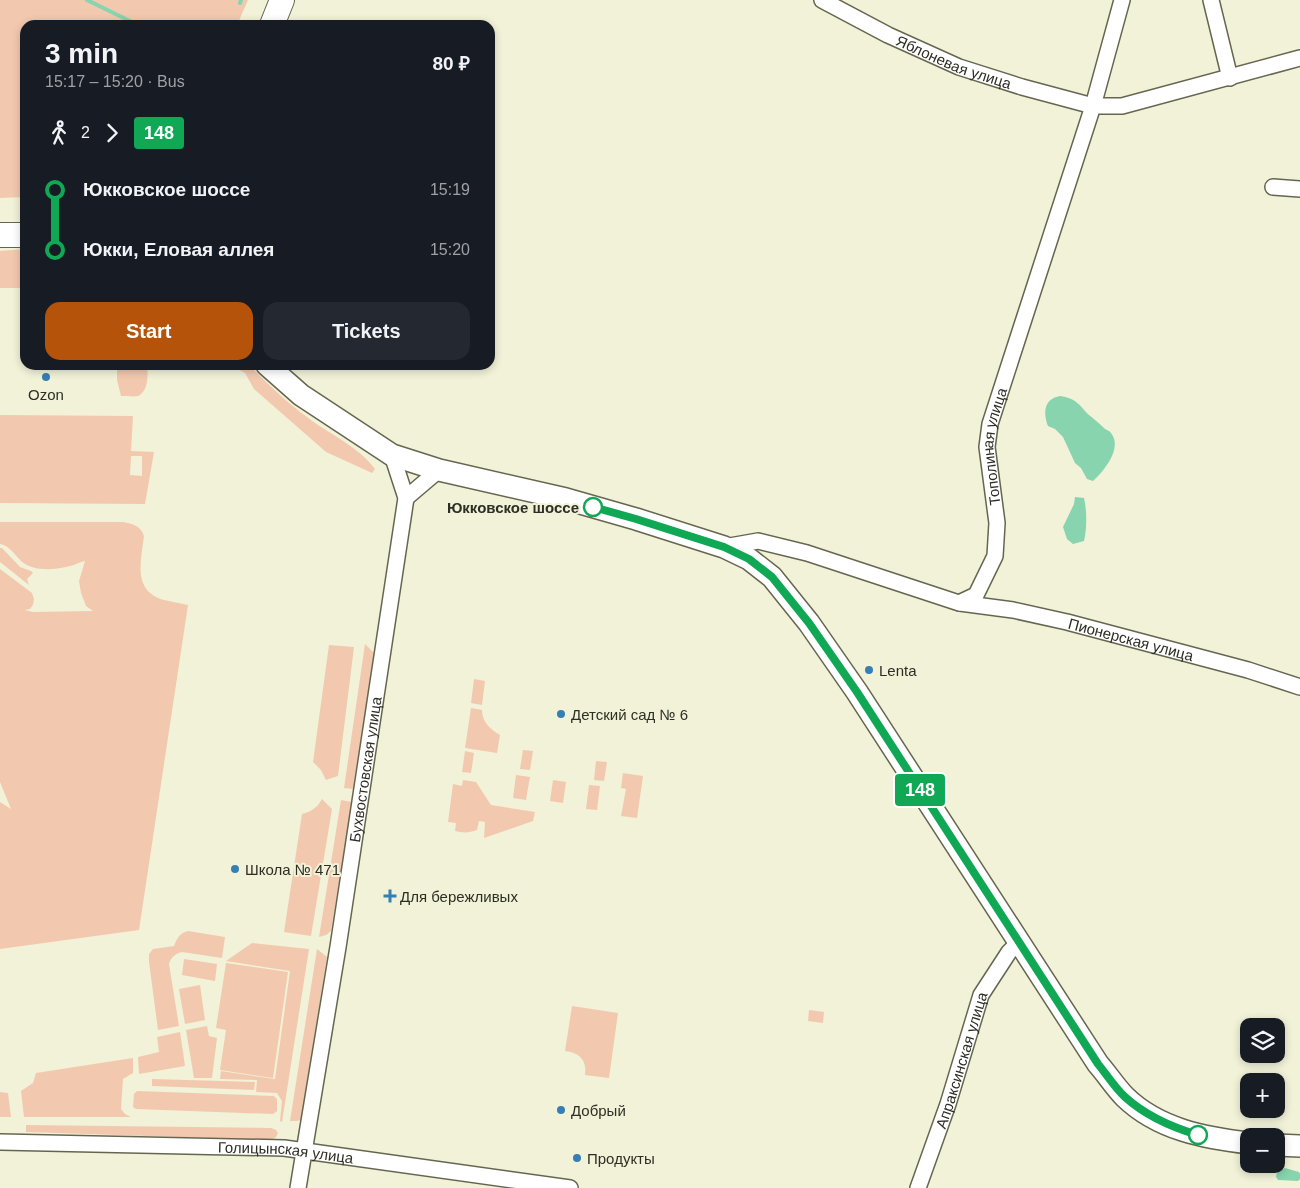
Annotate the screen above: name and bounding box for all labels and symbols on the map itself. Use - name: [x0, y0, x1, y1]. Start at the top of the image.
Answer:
- street label: Яблоневая улица: [894, 31, 1014, 92]
- marker: Ozon: [40, 371, 52, 383]
- street label: Тополиная улица: [978, 385, 1010, 506]
- place label: Ozon: [28, 386, 64, 403]
- marker: Юкковское шоссе: [583, 497, 603, 517]
- place label: Юкковское шоссе: [447, 499, 579, 516]
- street label: Пионерская улица: [1067, 614, 1196, 664]
- place label: Lenta: [879, 662, 917, 679]
- marker: Lenta: [863, 664, 875, 676]
- street label: Бухвостовская улица: [345, 695, 384, 843]
- place label: Детский сад № 6: [571, 706, 688, 723]
- marker: Детский сад № 6: [555, 708, 567, 720]
- line badge: 148: [891, 774, 949, 806]
- place label: Школа № 471: [245, 861, 340, 878]
- marker: Школа № 471: [229, 863, 241, 875]
- place label: Для бережливых: [400, 888, 518, 905]
- marker: Для бережливых: [384, 890, 396, 902]
- street label: Апраксинская улица: [932, 989, 990, 1131]
- place label: Добрый: [571, 1102, 626, 1119]
- marker: Добрый: [555, 1104, 567, 1116]
- unlabelled marker: [1188, 1125, 1208, 1145]
- street label: Голицынская улица: [218, 1138, 355, 1166]
- place label: Продукты: [587, 1150, 655, 1167]
- marker: Продукты: [571, 1152, 583, 1164]

